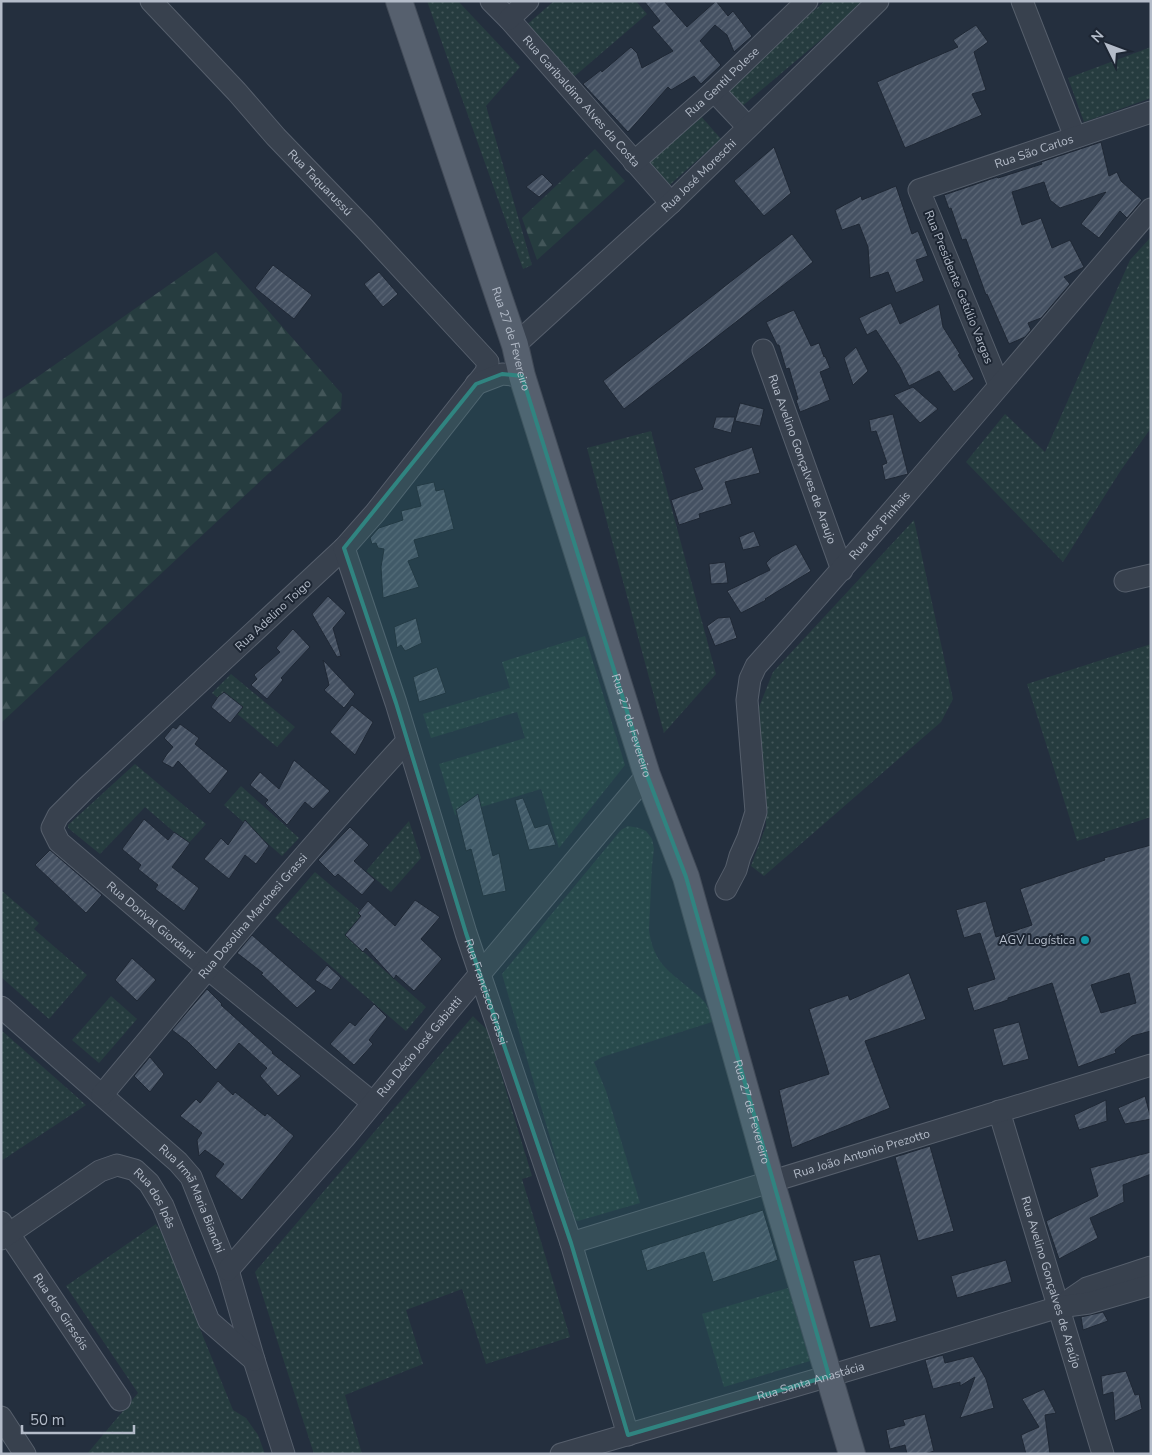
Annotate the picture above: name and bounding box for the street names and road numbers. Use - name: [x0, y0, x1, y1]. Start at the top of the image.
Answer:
- street label: Rua Garibaldino Alves da Costa: [519, 32, 644, 170]
- street label: Rua Gentil Polese: [682, 44, 763, 121]
- street label: Rua São Carlos: [992, 131, 1076, 172]
- street label: Rua José Moreschi: [658, 136, 740, 216]
- street label: Rua Taquarussú: [284, 146, 356, 219]
- street label: Rua Presidente Getúlio Vargas: [921, 208, 997, 366]
- street label: Rua 27 de Fevereiro: [488, 285, 534, 393]
- street label: Rua Avelino Gonçalves de Araujo: [764, 372, 840, 546]
- street label: Rua dos Pinhais: [846, 488, 914, 563]
- street label: Rua Adelino Toigo: [231, 575, 315, 654]
- street label: Rua 27 de Fevereiro: [608, 672, 655, 780]
- street label: Rua Dosolina Marchesi Grassi: [195, 850, 311, 982]
- street label: Rua Dorival Giordani: [103, 878, 198, 962]
- street label: Rua Francisco Grassi: [461, 937, 511, 1047]
- street label: Rua Décio José Gabiatti: [373, 993, 466, 1100]
- street label: Rua 27 de Fevereiro: [729, 1058, 774, 1166]
- street label: Rua João Antonio Prezotto: [791, 1125, 932, 1182]
- street label: Rua Irmã Maria Bianchi: [155, 1141, 228, 1255]
- street label: Rua dos Ipês: [130, 1165, 179, 1231]
- street label: Rua Avelino Gonçalves de Araújo: [1017, 1194, 1085, 1371]
- street label: Rua dos Girssóis: [30, 1270, 93, 1354]
- street label: Rua Santa Anastácia: [755, 1358, 866, 1405]

